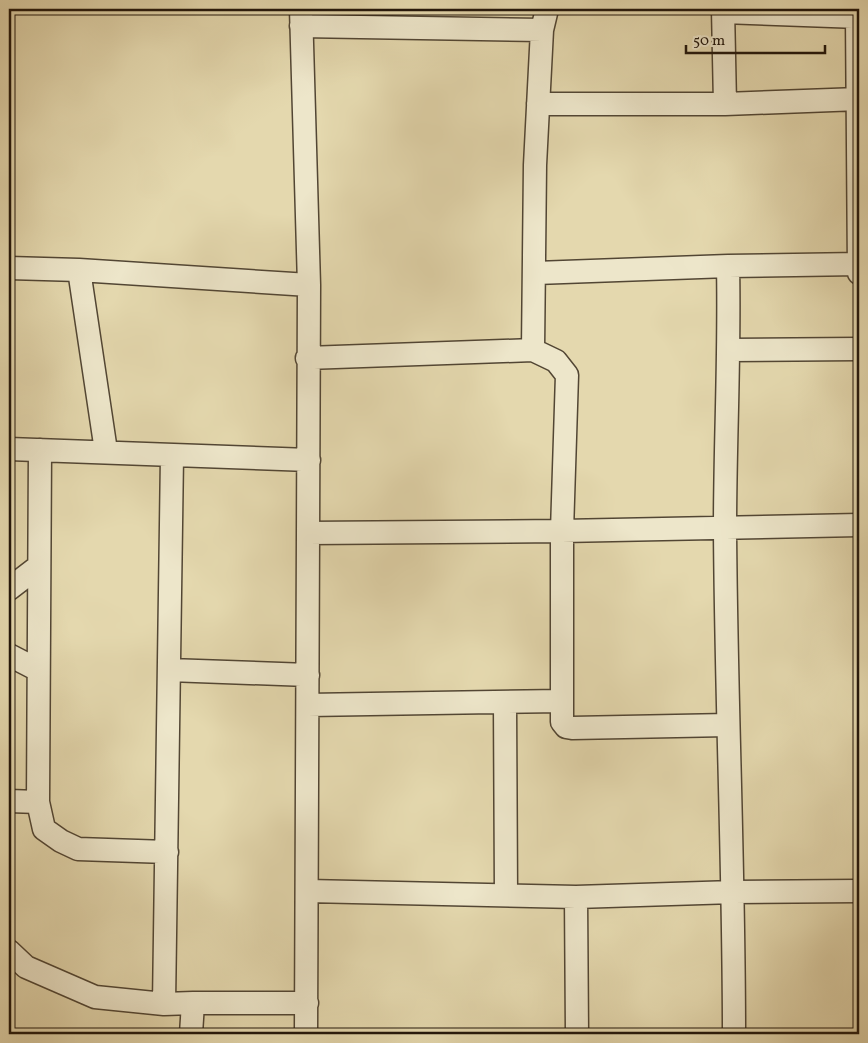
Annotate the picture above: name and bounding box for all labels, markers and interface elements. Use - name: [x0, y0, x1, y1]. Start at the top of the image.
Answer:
- scale bar: [686, 22, 824, 54]
- text: 50 m: [693, 31, 725, 52]

